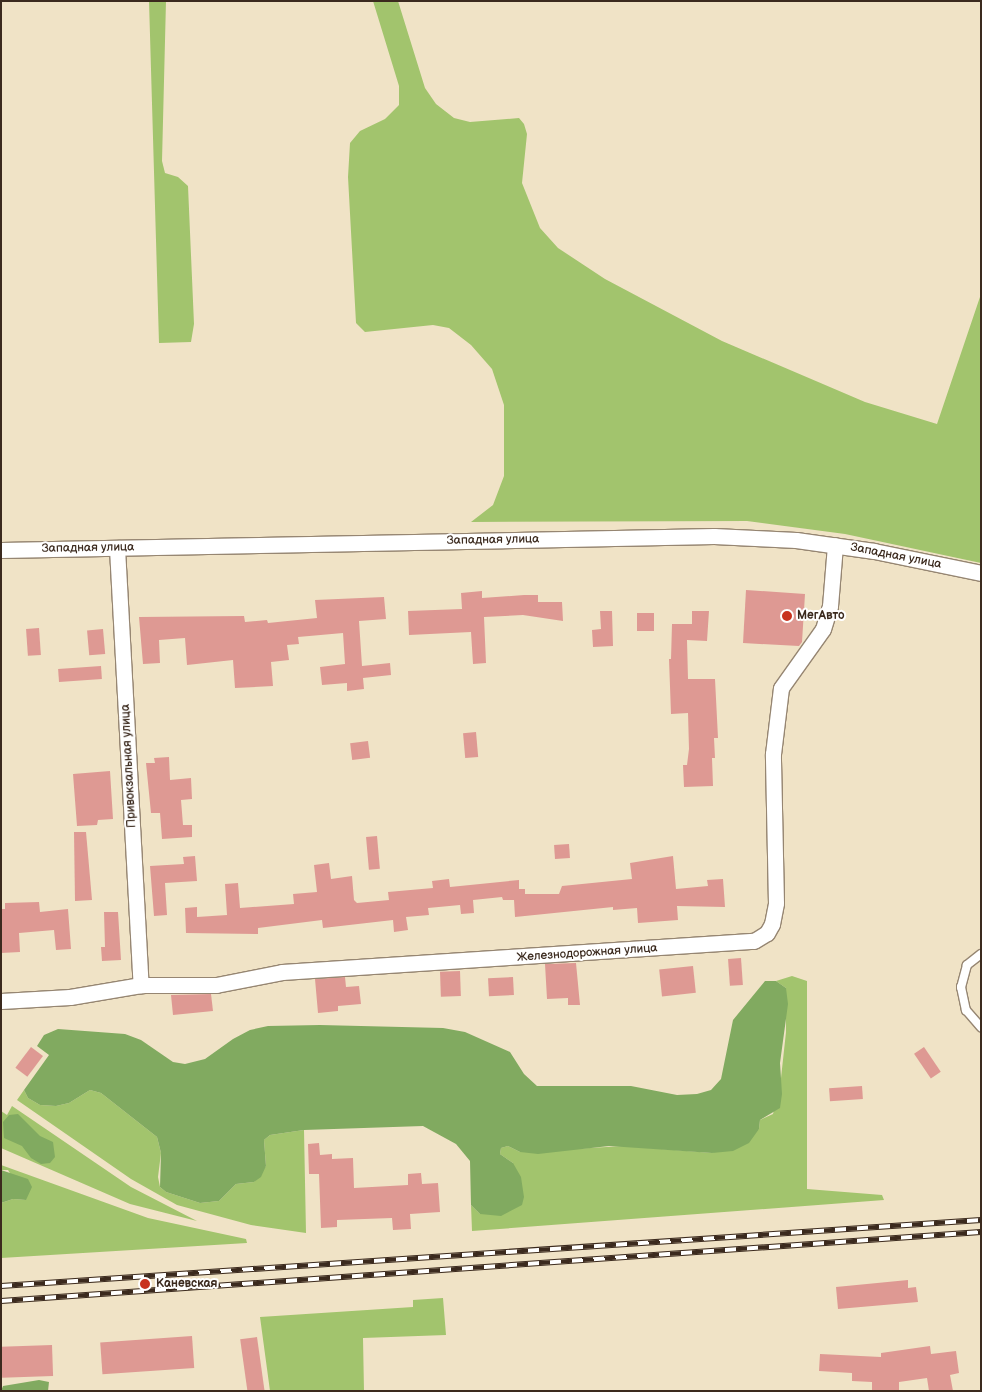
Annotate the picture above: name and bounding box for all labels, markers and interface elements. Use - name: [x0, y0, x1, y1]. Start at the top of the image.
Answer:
- street label: Западная улица: [447, 532, 539, 548]
- street label: Западная улица: [42, 540, 134, 556]
- street label: Западная улица: [849, 540, 943, 572]
- place label: МегАвто: [797, 609, 845, 623]
- marker: МегАвто: [781, 610, 793, 622]
- street label: Привокзальная улица: [119, 704, 139, 828]
- street label: Железнодорожная улица: [516, 941, 658, 965]
- marker: Каневская: [138, 1277, 152, 1291]
- place label: Каневская: [156, 1277, 217, 1291]

